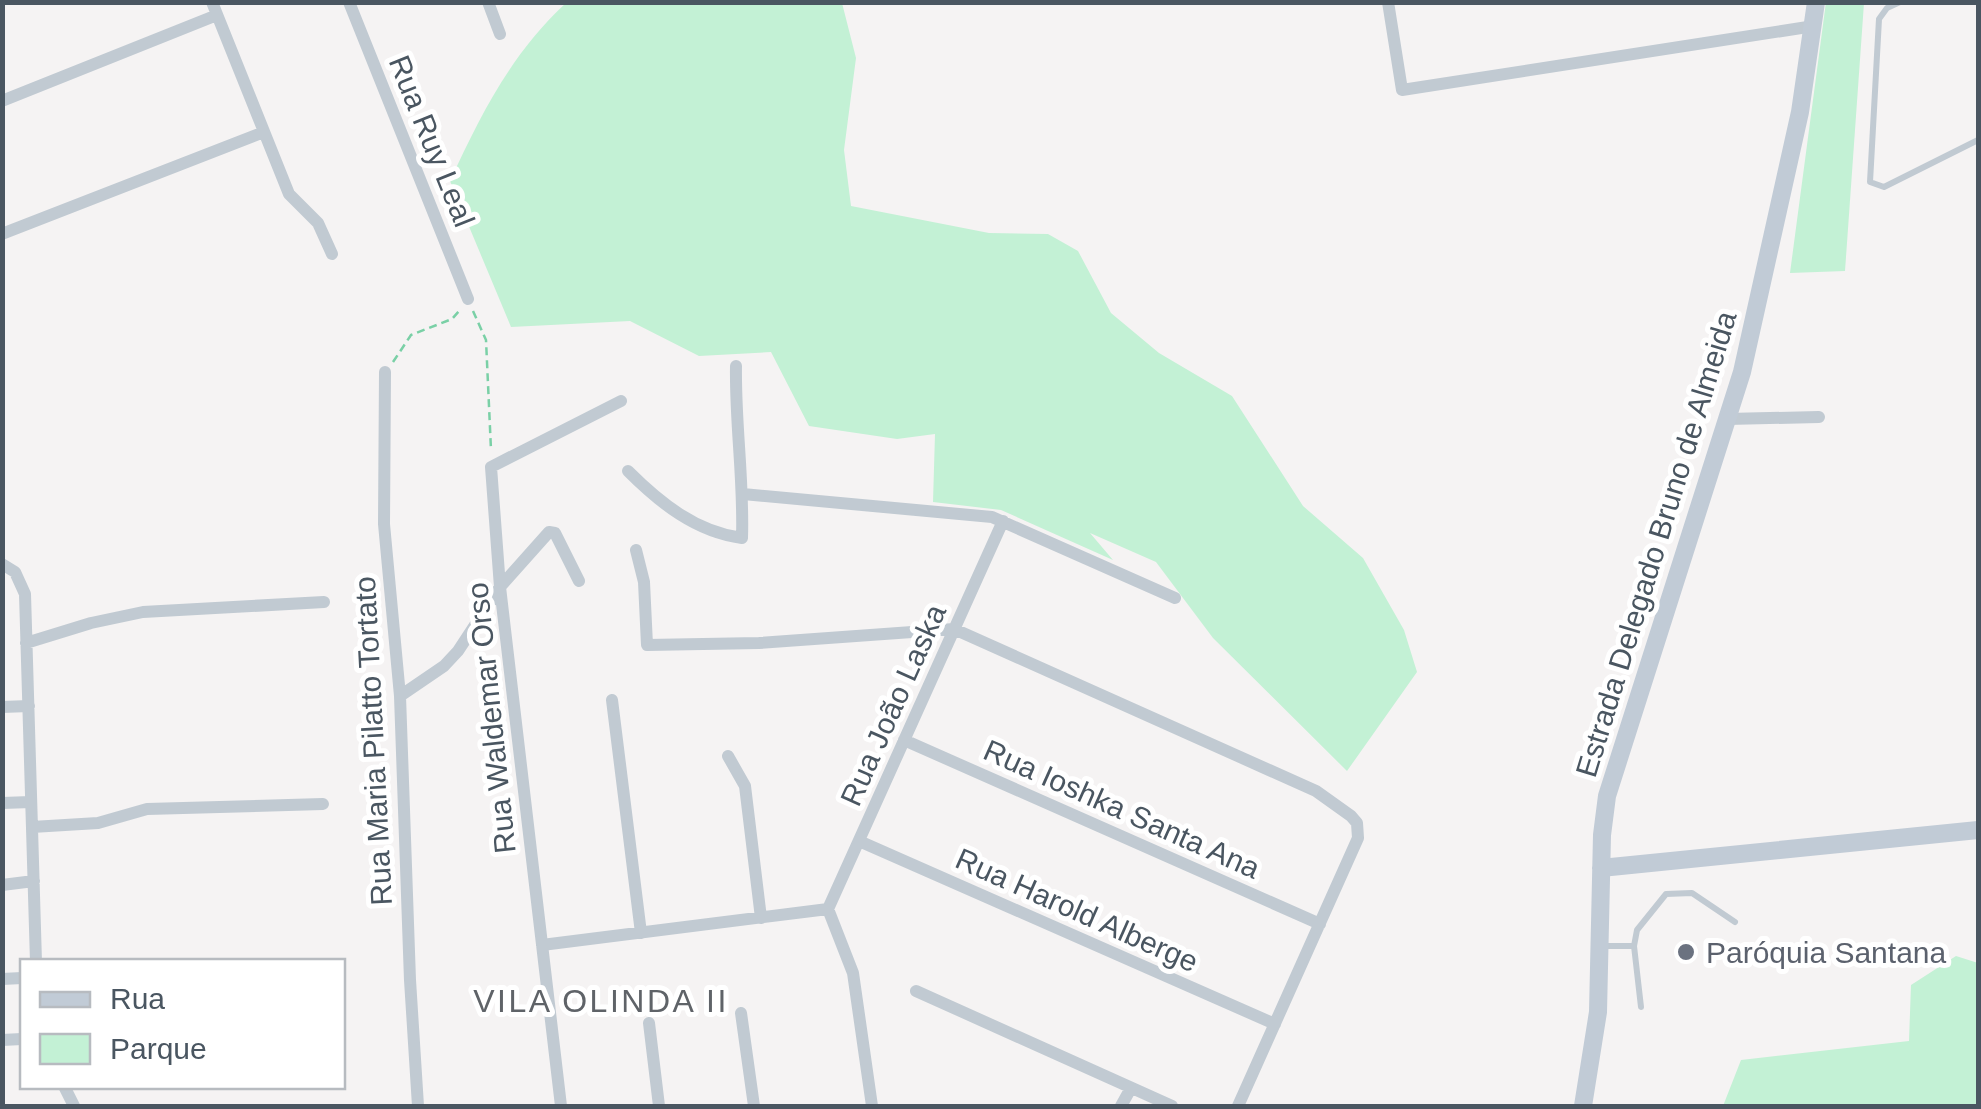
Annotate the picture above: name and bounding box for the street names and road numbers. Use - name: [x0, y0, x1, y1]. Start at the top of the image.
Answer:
- street label: Rua Ruy Leal: [383, 51, 481, 231]
- street label: Estrada Delegado Bruno de Almeida: [1569, 307, 1743, 781]
- street label: Rua Maria Pilatto Tortato: [348, 576, 398, 906]
- street label: Rua Waldemar Orso: [460, 581, 522, 855]
- street label: Rua João Laska: [834, 599, 952, 811]
- street label: Rua Ioshka Santa Ana: [979, 733, 1265, 885]
- street label: Rua Harold Alberge: [951, 842, 1203, 978]

